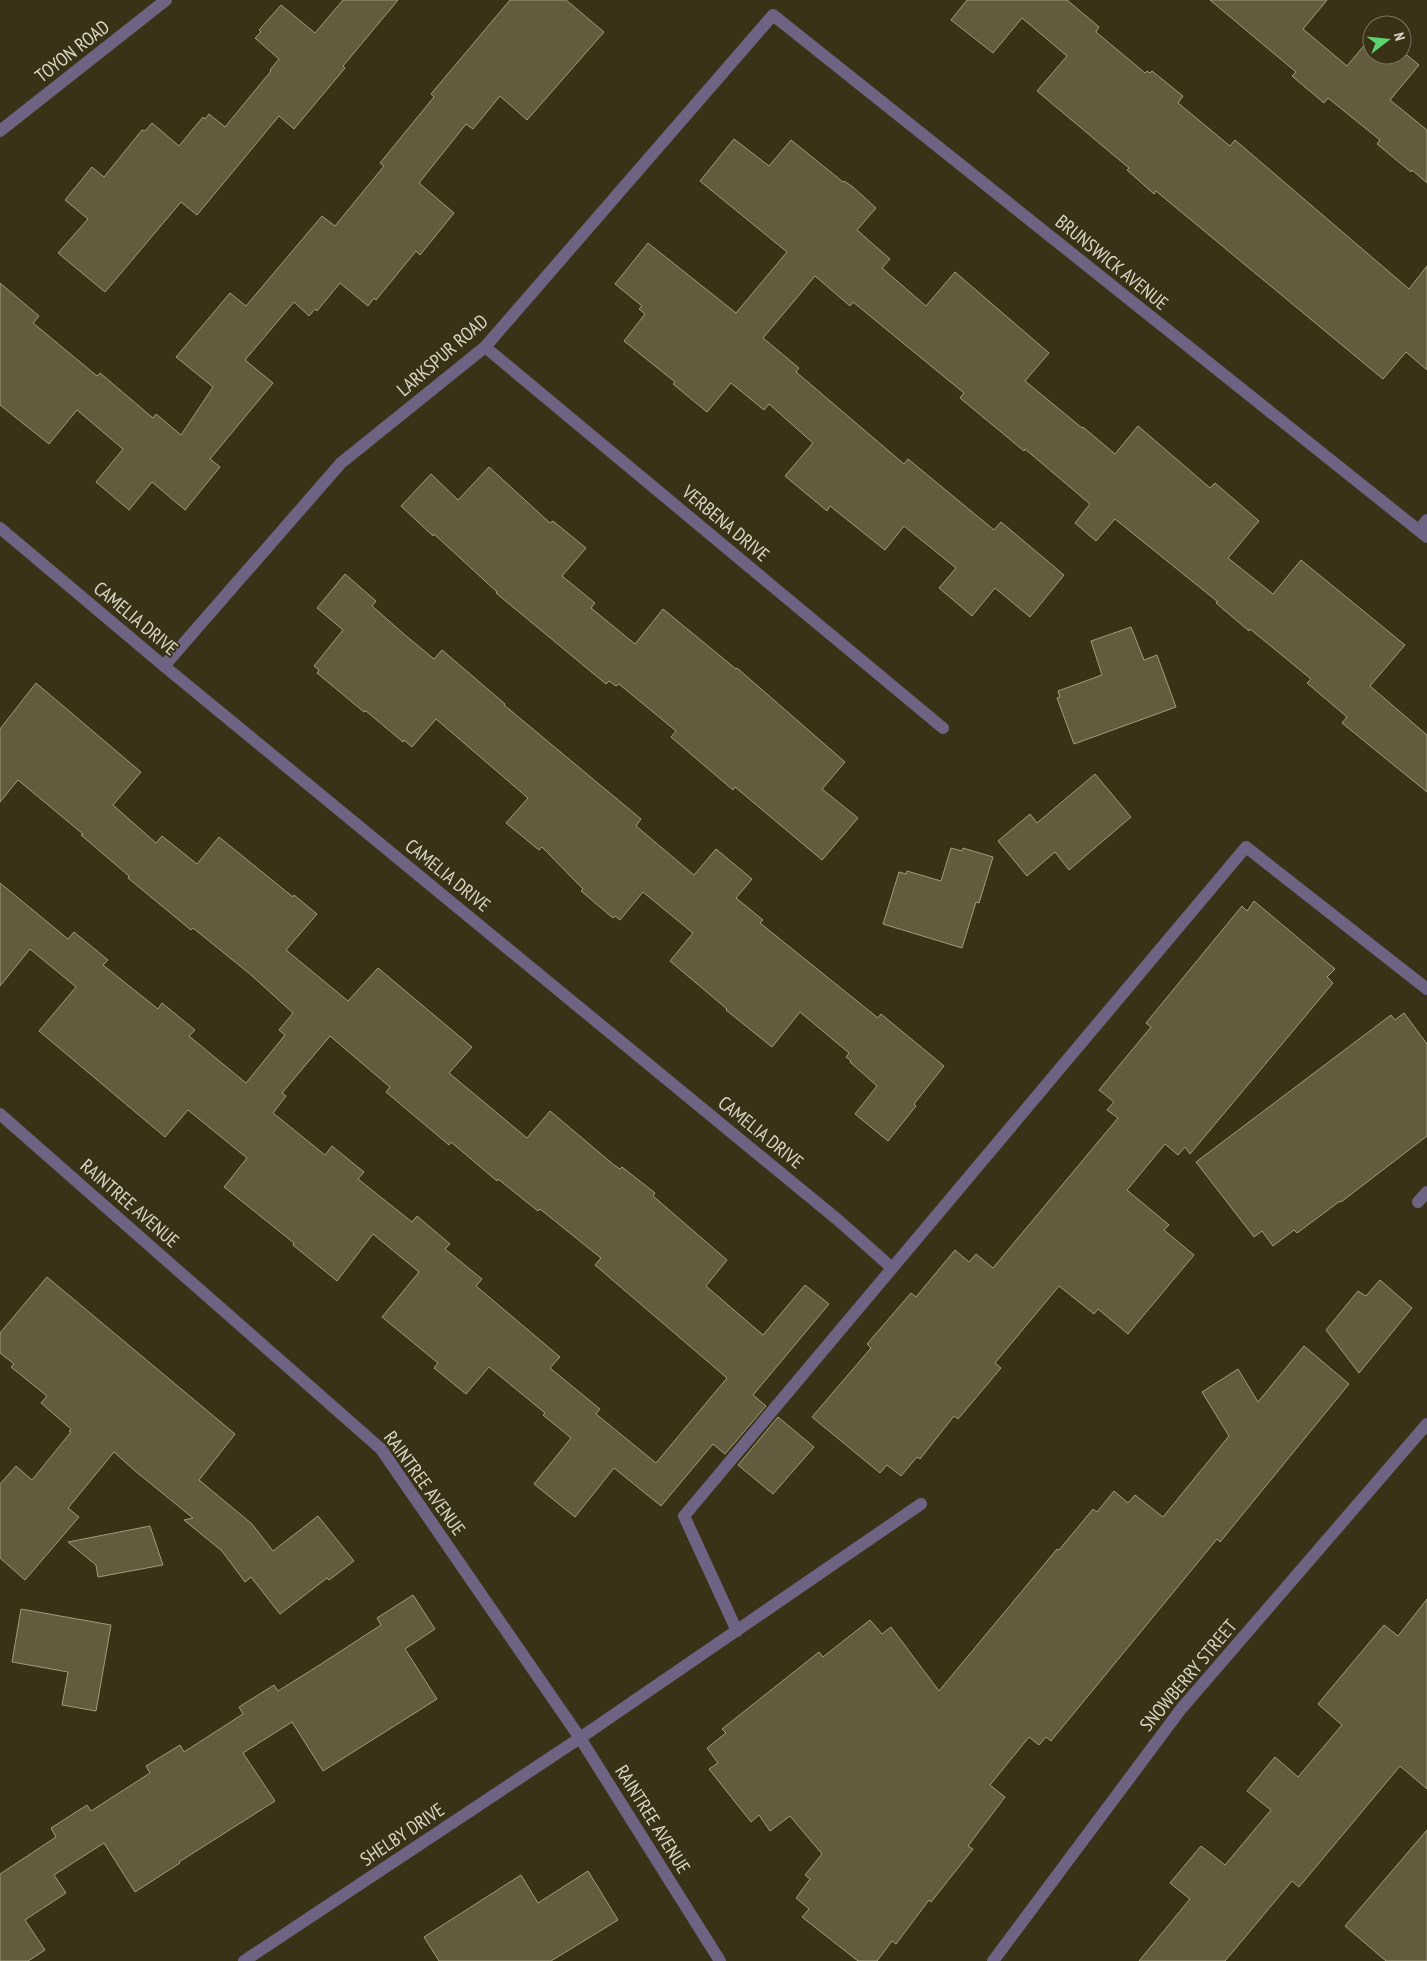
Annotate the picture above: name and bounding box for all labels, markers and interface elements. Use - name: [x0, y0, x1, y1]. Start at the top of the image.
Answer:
- street label: TOYON ROAD: [30, 14, 114, 87]
- north arrow: [1362, 15, 1412, 65]
- text: N: [1390, 30, 1409, 43]
- street label: BRUNSWICK AVENUE: [1051, 209, 1173, 315]
- street label: LARKSPUR ROAD: [392, 309, 492, 401]
- street label: VERBENA DRIVE: [677, 479, 774, 566]
- street label: CAMELIA DRIVE: [89, 576, 183, 660]
- street label: CAMELIA DRIVE: [401, 833, 495, 917]
- street label: CAMELIA DRIVE: [714, 1090, 808, 1174]
- street label: RAINTREE AVENUE: [76, 1154, 184, 1252]
- street label: RAINTREE AVENUE: [379, 1426, 471, 1540]
- street label: SNOWBERRY STREET: [1134, 1614, 1242, 1736]
- street label: RAINTREE AVENUE: [610, 1760, 696, 1878]
- street label: SHELBY DRIVE: [355, 1797, 449, 1871]

